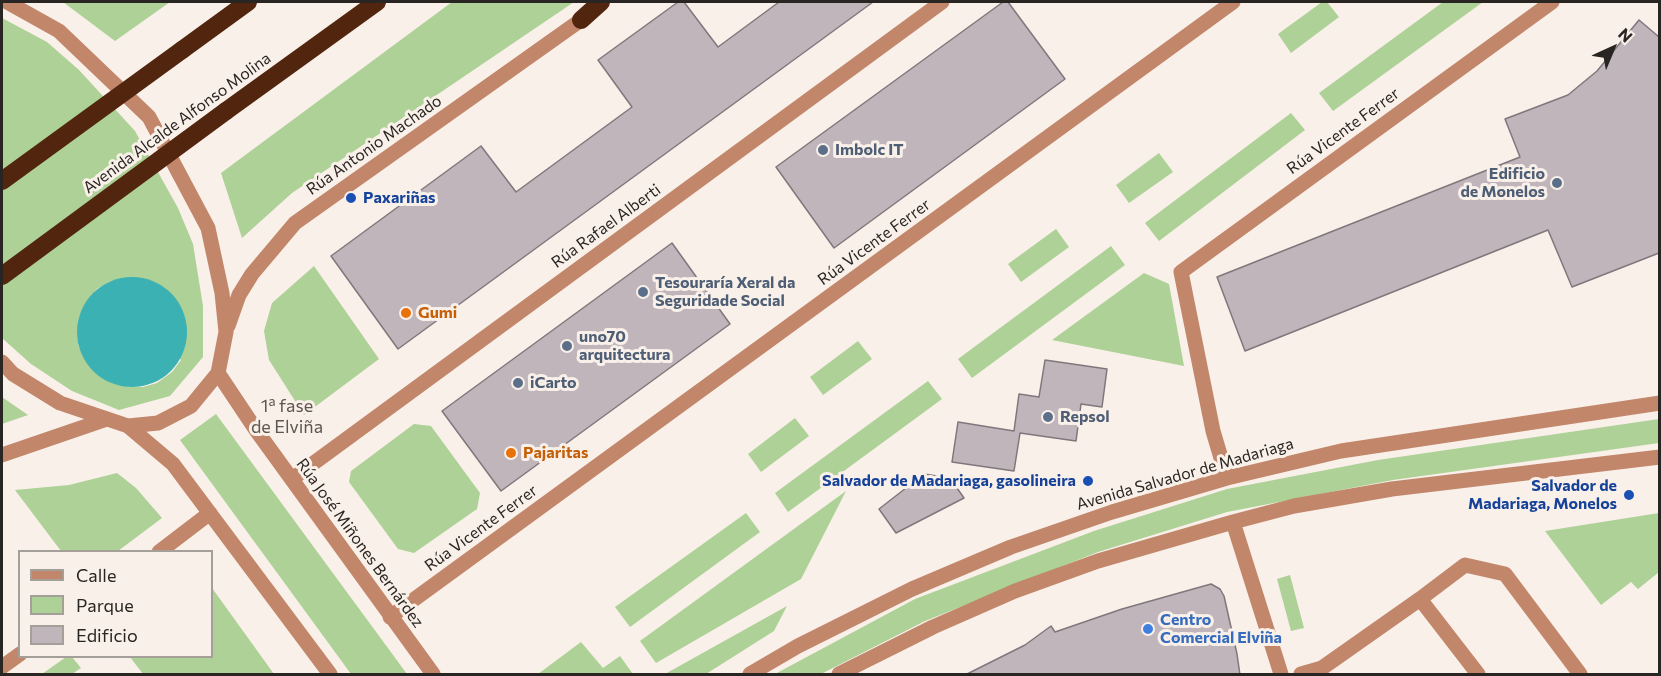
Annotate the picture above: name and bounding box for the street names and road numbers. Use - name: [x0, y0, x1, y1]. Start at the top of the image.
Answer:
- street label: Avenida Alcalde Alfonso Molina: [79, 48, 275, 198]
- street label: Rúa Vicente Ferrer: [1283, 84, 1403, 178]
- street label: Rúa Antonio Machado: [303, 91, 445, 199]
- street label: Rúa Rafael Alberti: [548, 180, 664, 272]
- street label: Rúa Vicente Ferrer: [814, 195, 934, 289]
- street label: Avenida Salvador de Madariaga: [1074, 434, 1296, 514]
- street label: Rúa José Miñones Bernárdez: [292, 455, 428, 631]
- street label: Rúa Vicente Ferrer: [421, 481, 541, 575]

